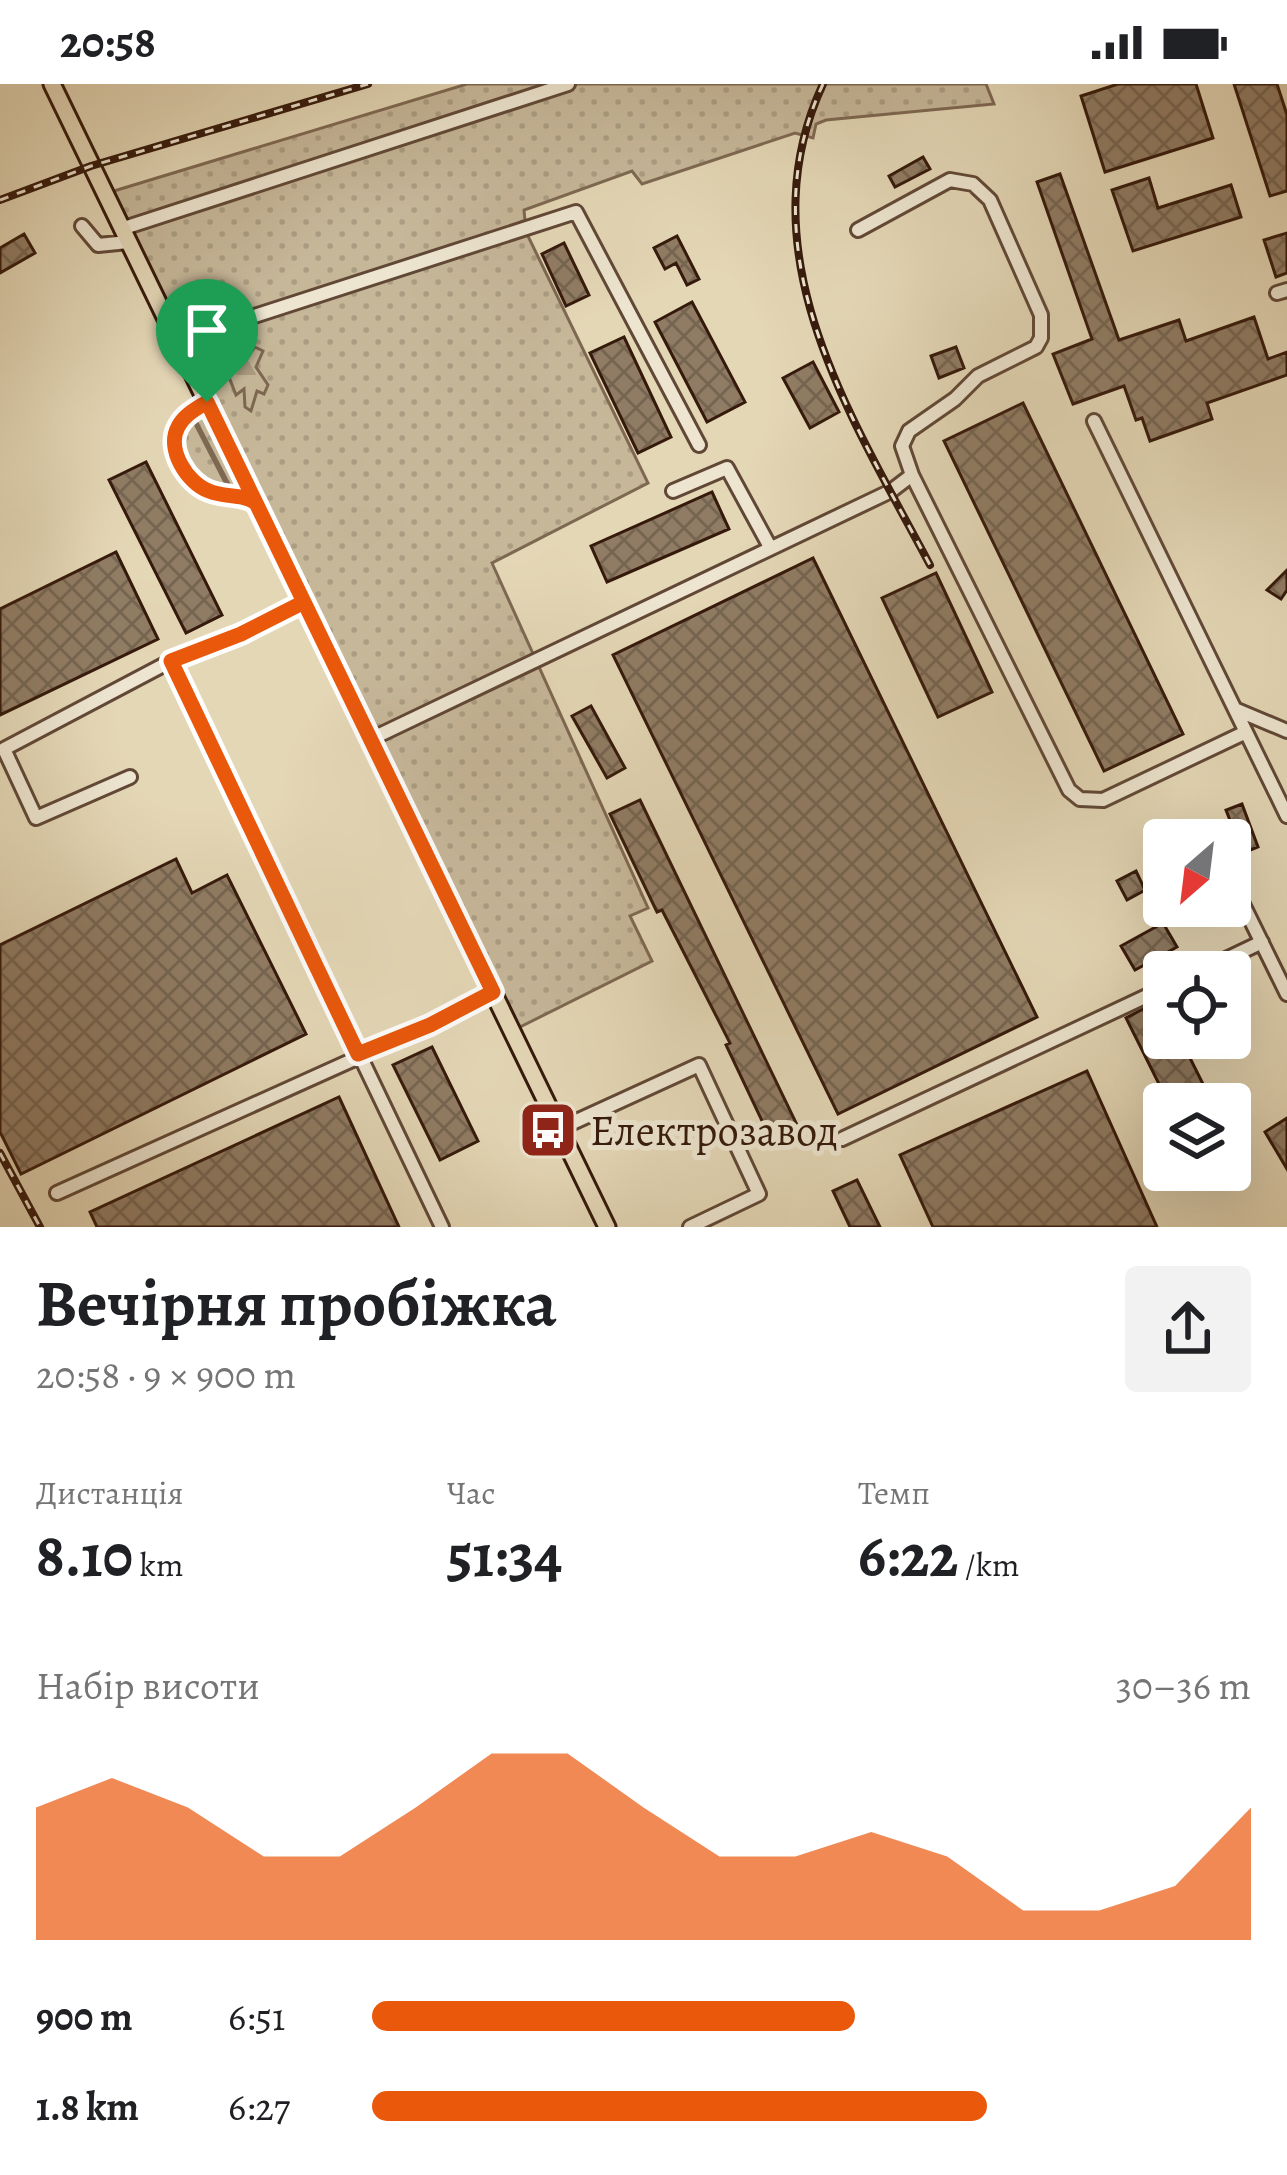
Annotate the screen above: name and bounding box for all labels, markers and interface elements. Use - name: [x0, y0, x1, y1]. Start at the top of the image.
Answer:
- text: 20:58: [60, 11, 156, 73]
- pin: [156, 279, 258, 402]
- icon: arrive: [174, 297, 240, 363]
- north arrow: [1143, 819, 1251, 927]
- map controls: [1143, 819, 1251, 1191]
- button: locate: [1143, 951, 1251, 1059]
- button: layers: [1143, 1083, 1251, 1191]
- bus stop icon: Електрозавод: [517, 1099, 579, 1161]
- place label: Електрозавод: [590, 1102, 838, 1159]
- text: Вечірня пробіжка: [36, 1258, 557, 1348]
- button: share: [1125, 1266, 1251, 1392]
- text: 20:58 · 9 × 900 m: [36, 1348, 296, 1401]
- text: Дистанція: [36, 1470, 183, 1515]
- text: Час: [447, 1470, 496, 1515]
- text: Темп: [858, 1470, 930, 1515]
- text: 8.10: [36, 1515, 133, 1597]
- text: 51:34: [447, 1515, 562, 1597]
- text: 6:22: [858, 1515, 958, 1597]
- text: km: [133, 1542, 183, 1587]
- text: /km: [958, 1542, 1020, 1587]
- text: Набір висоти: [36, 1659, 260, 1712]
- text: 30–36 m: [1116, 1659, 1251, 1712]
- text: 900 m: [36, 1990, 133, 2043]
- text: 6:51: [228, 1990, 285, 2043]
- text: 1.8 km: [36, 2080, 139, 2133]
- text: 6:27: [228, 2080, 290, 2133]

